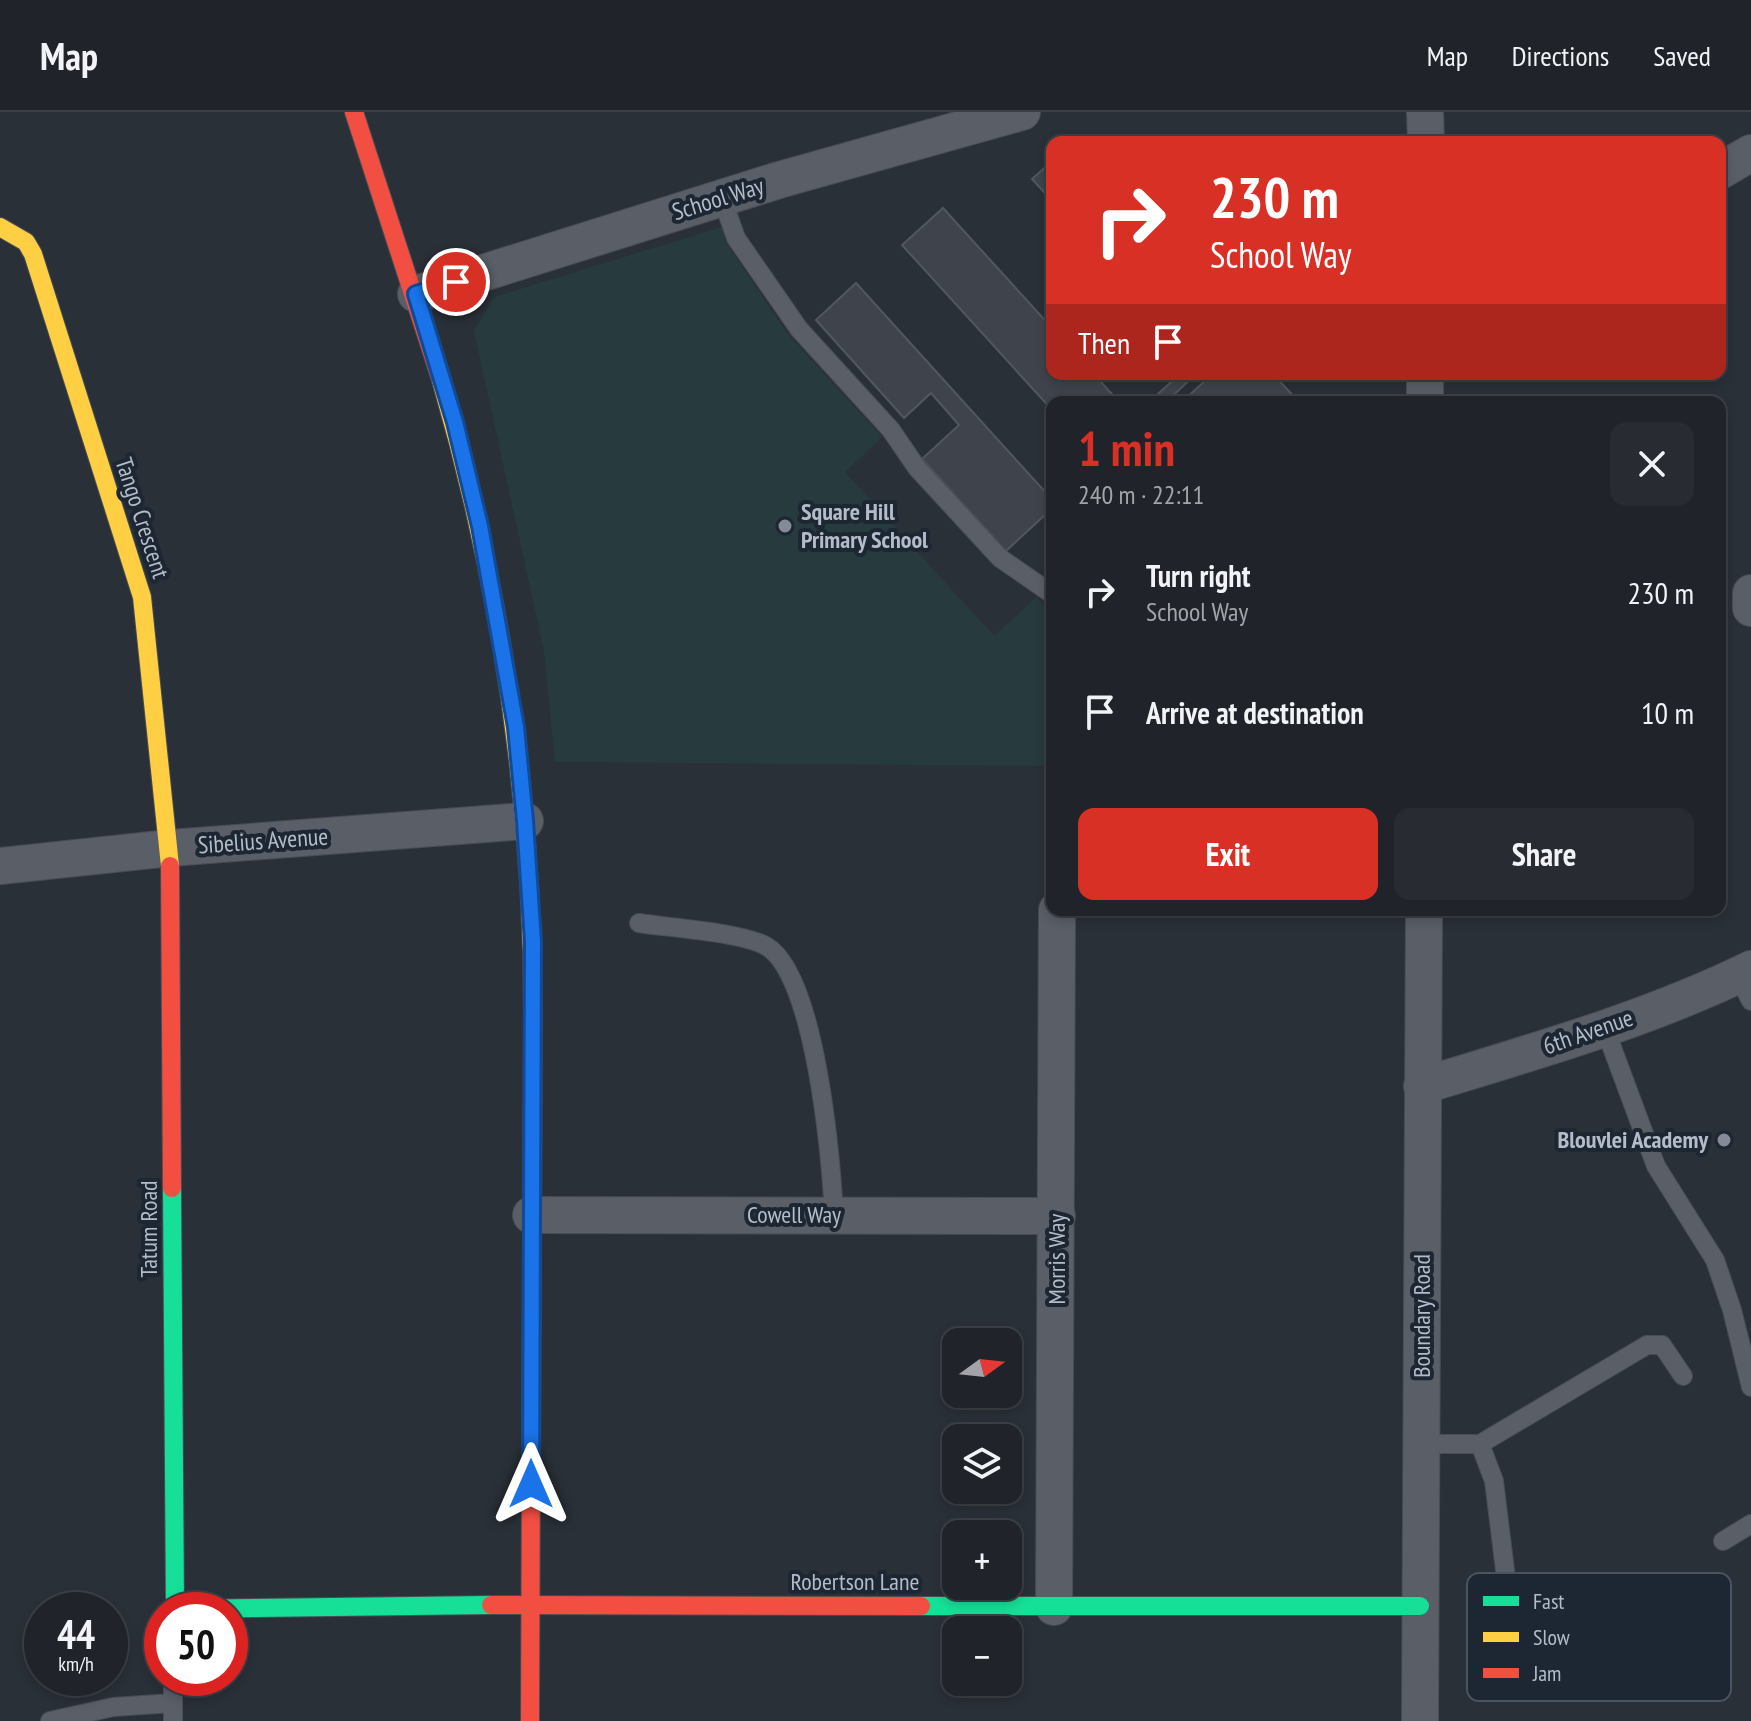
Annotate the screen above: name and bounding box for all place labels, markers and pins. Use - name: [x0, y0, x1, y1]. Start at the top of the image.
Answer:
- pin: [422, 248, 490, 316]
- place label: Square Hill Primary School: [801, 496, 928, 555]
- marker: Square Hill Primary School: [776, 517, 794, 535]
- place label: Blouvlei Academy: [1557, 1124, 1708, 1155]
- marker: Blouvlei Academy: [1715, 1131, 1733, 1149]

